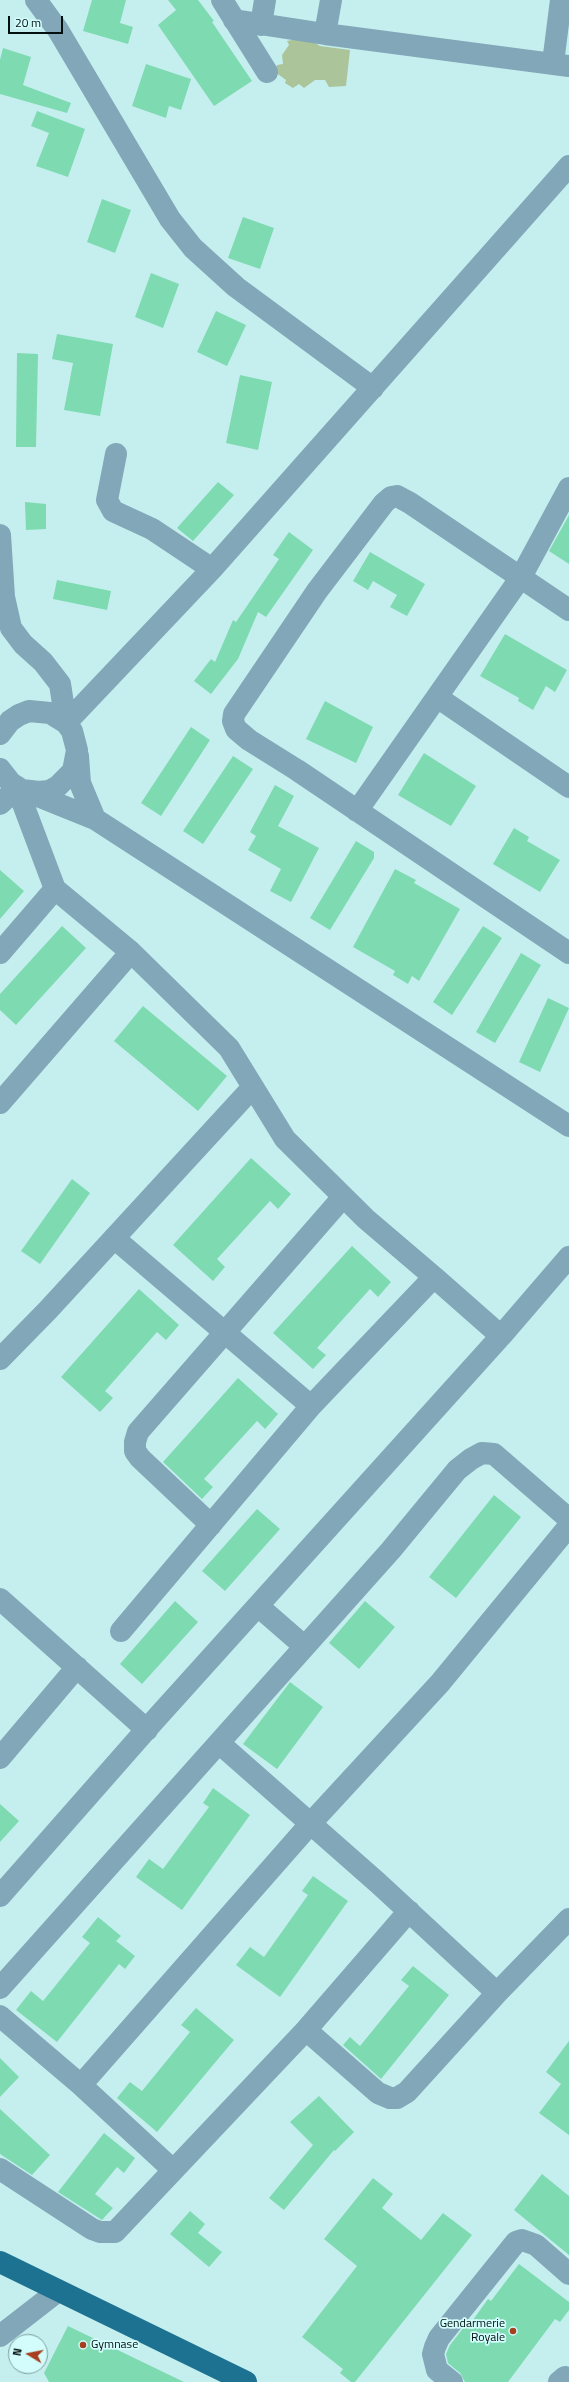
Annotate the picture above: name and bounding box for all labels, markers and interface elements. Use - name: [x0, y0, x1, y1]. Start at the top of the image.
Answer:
- scale bar: [10, 8, 65, 34]
- text: 20 m: [15, 13, 41, 32]
- place label: Gendarmerie Royale: [440, 2317, 505, 2345]
- marker: Gendarmerie Royale: [508, 2326, 518, 2336]
- north arrow: [8, 2334, 48, 2374]
- place label: Gymnase: [91, 2338, 138, 2352]
- marker: Gymnase: [78, 2340, 88, 2350]
- text: N: [9, 2347, 26, 2357]

